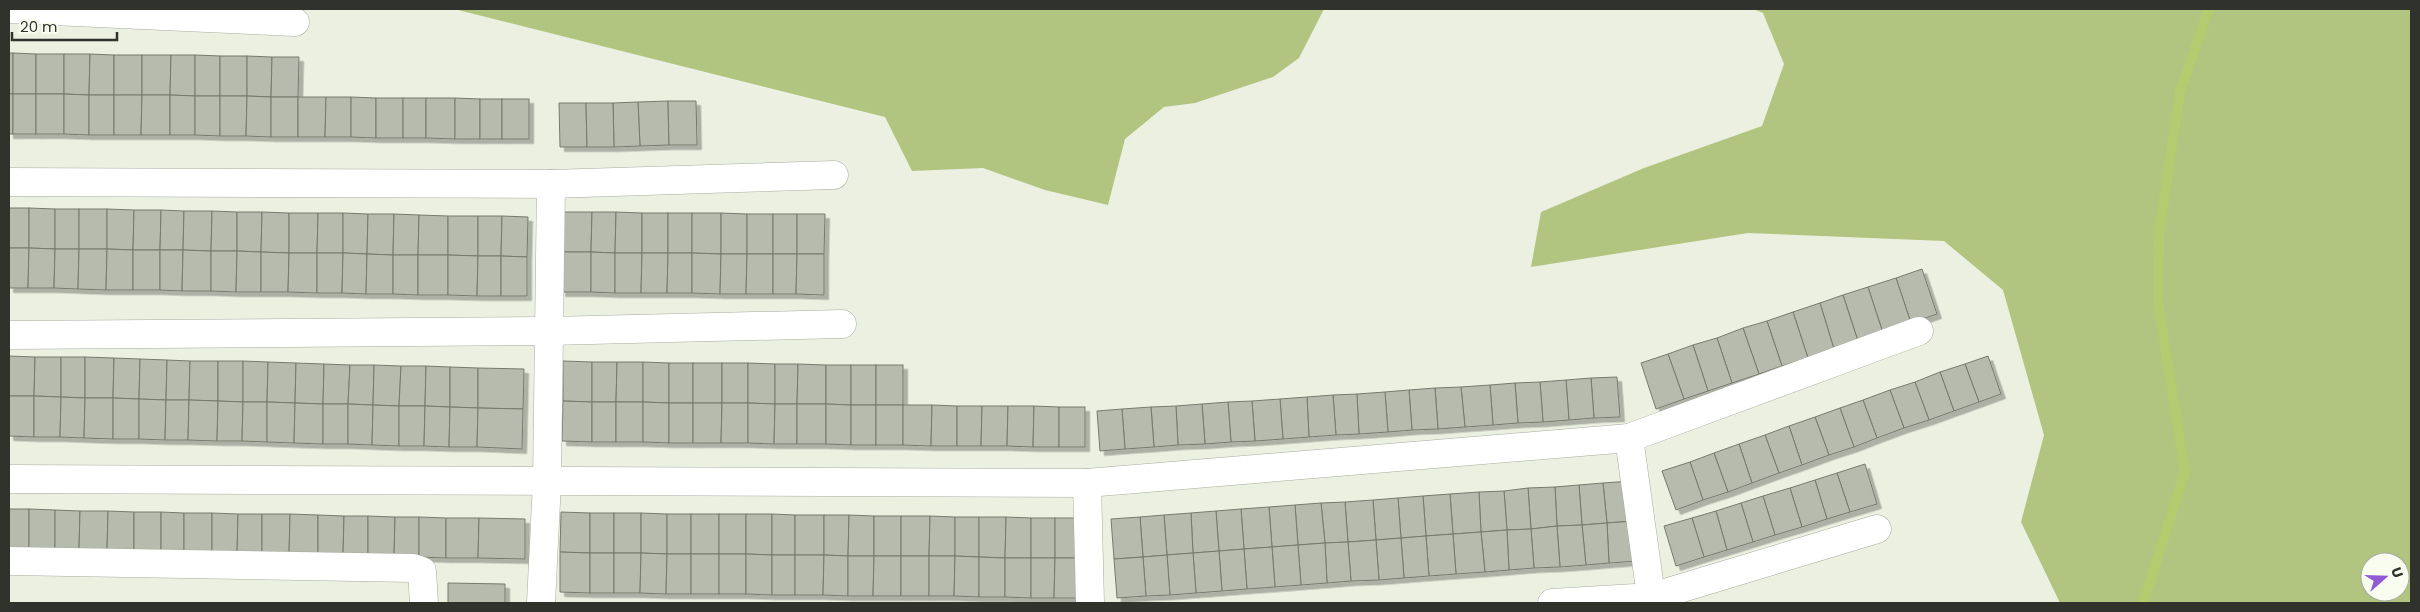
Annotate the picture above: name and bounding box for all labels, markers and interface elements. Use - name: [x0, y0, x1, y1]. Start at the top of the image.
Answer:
- scale bar: [12, 10, 118, 42]
- text: 20 m: [20, 16, 58, 37]
- north arrow: [2360, 552, 2410, 602]
- text: U: [2386, 564, 2408, 581]

